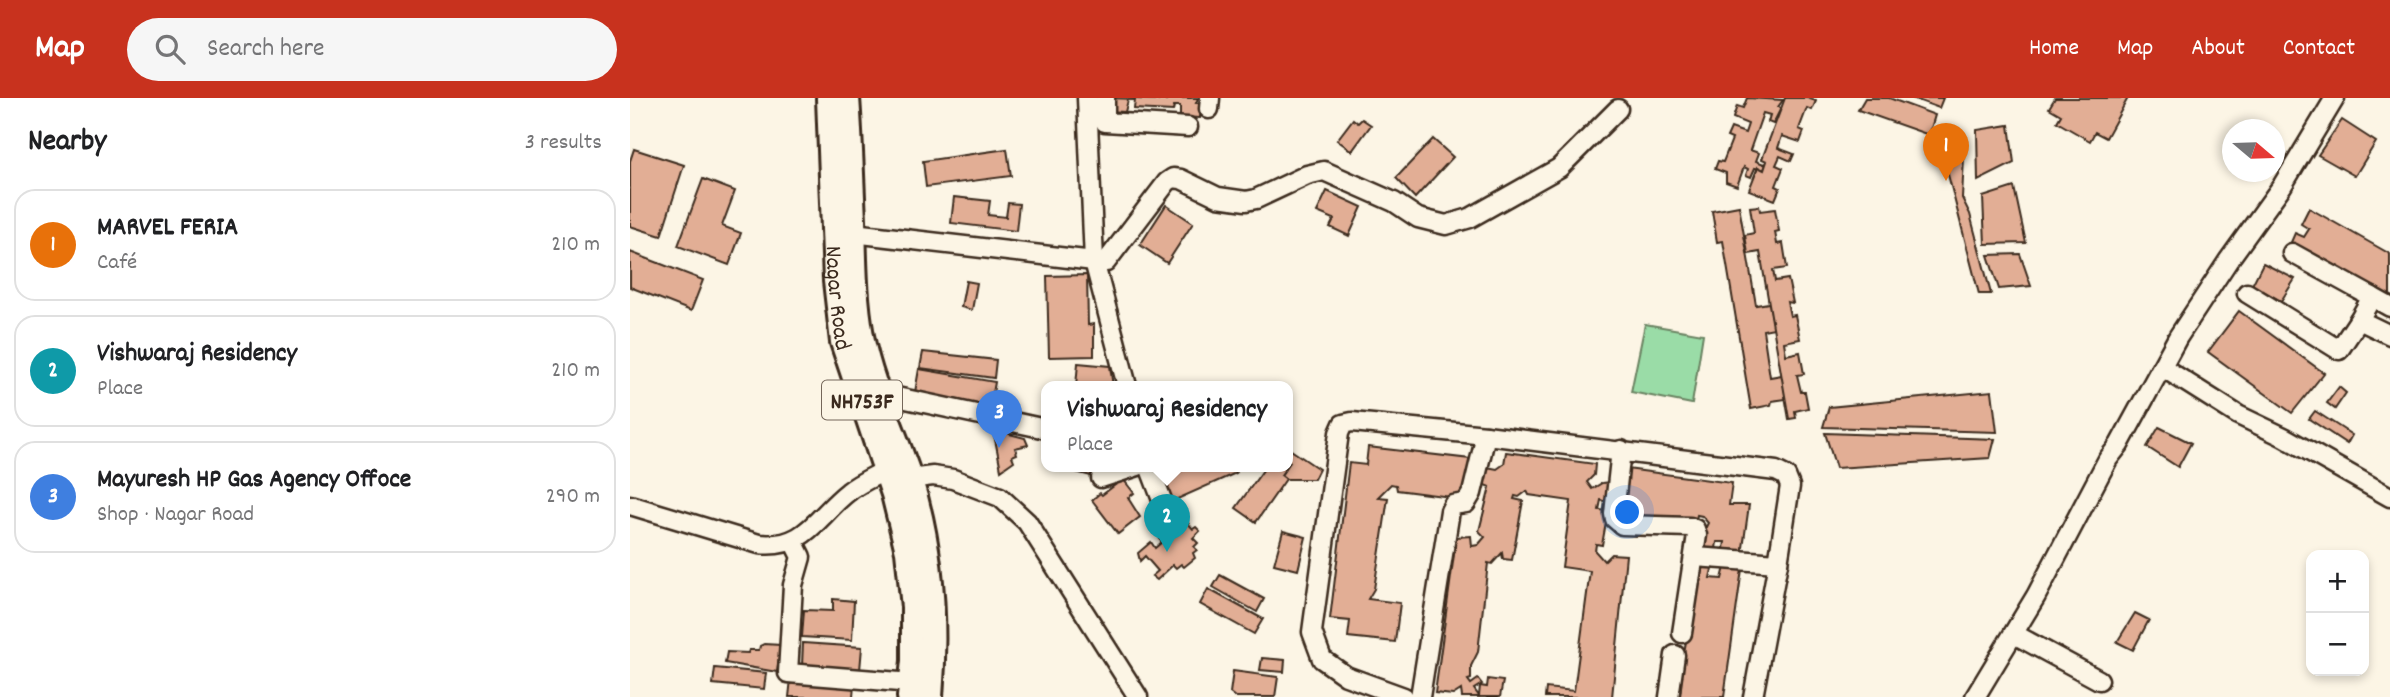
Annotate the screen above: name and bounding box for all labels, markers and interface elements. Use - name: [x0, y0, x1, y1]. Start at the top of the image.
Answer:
- search box: [127, 18, 617, 81]
- text: Map: [35, 26, 85, 73]
- icon: search: [151, 30, 189, 68]
- text: Search here: [207, 31, 325, 68]
- text: Home: [2029, 32, 2079, 66]
- text: Map: [2117, 32, 2153, 66]
- text: About: [2191, 32, 2245, 66]
- text: Contact: [2283, 32, 2355, 66]
- north arrow: [2222, 119, 2285, 182]
- text: Nearby: [28, 122, 106, 165]
- pin: 1: [1923, 123, 1969, 181]
- text: 3 results: [525, 127, 602, 160]
- text: MARVEL FERIA: [97, 210, 238, 247]
- text: 1: [50, 229, 56, 262]
- text: 210 m: [551, 229, 600, 262]
- street label: Nagar Road: [815, 245, 859, 356]
- text: Café: [97, 247, 137, 280]
- text: Vishwaraj Residency: [97, 336, 297, 373]
- text: 2: [48, 355, 58, 388]
- text: 210 m: [551, 355, 600, 388]
- text: Place: [97, 373, 143, 406]
- road number: NH753F: [822, 380, 902, 420]
- popup: [1041, 381, 1293, 472]
- pin: 3: [976, 390, 1022, 448]
- text: Vishwaraj Residency: [1067, 392, 1267, 429]
- text: Place: [1067, 429, 1113, 462]
- text: Mayuresh HP Gas Agency Offoce: [97, 462, 411, 499]
- text: 3: [48, 481, 58, 514]
- text: 290 m: [546, 481, 600, 514]
- pin: 2: [1144, 494, 1190, 552]
- your location: [1610, 495, 1644, 529]
- text: Shop · Nagar Road: [97, 499, 254, 532]
- map controls: [2306, 550, 2369, 676]
- button: +: [2306, 550, 2369, 613]
- button: −: [2306, 613, 2369, 676]

